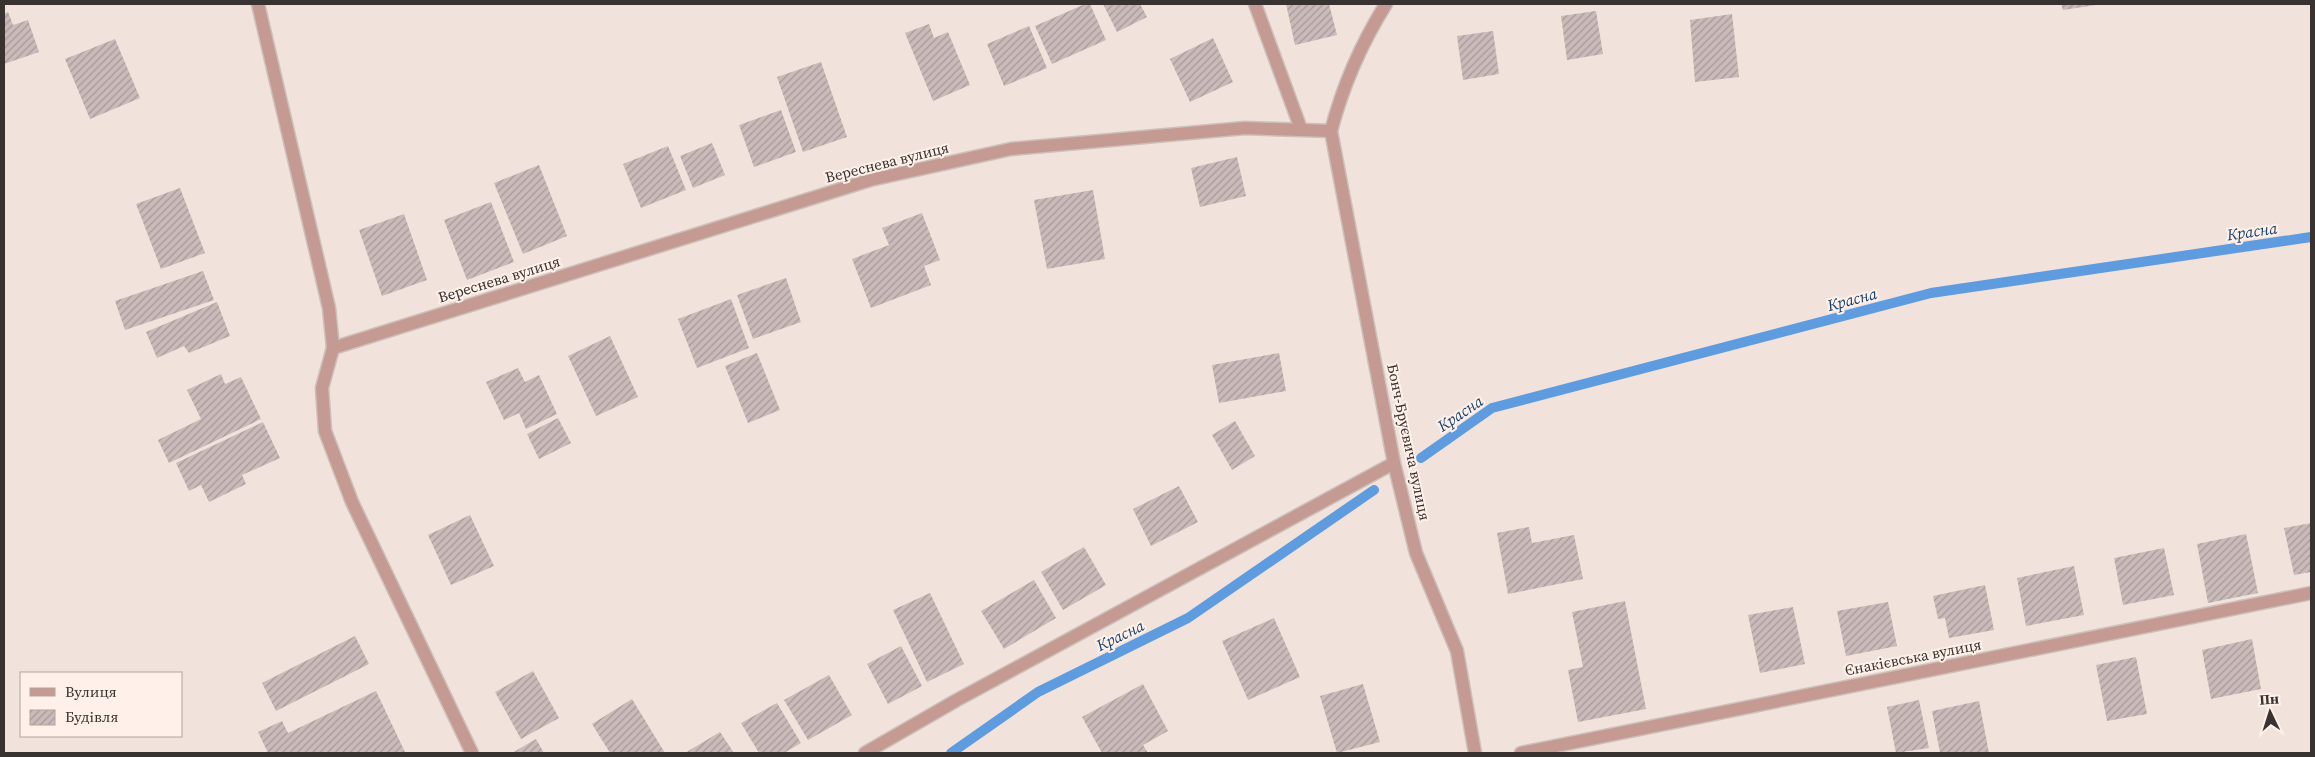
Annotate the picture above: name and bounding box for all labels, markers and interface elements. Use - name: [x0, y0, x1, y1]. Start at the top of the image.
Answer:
- street label: Вереснева вулиця: [823, 136, 951, 188]
- water label: Красна: [2224, 216, 2279, 246]
- street label: Вереснева вулиця: [435, 250, 563, 308]
- water label: Красна: [1824, 282, 1880, 316]
- street label: Бонч-Бруєвича вулиця: [1382, 362, 1436, 522]
- water label: Красна: [1432, 389, 1488, 437]
- water label: Красна: [1091, 614, 1148, 656]
- street label: Єнакієвська вулиця: [1843, 633, 1983, 681]
- legend: [20, 672, 182, 737]
- text: Вулиця: [65, 681, 117, 702]
- north arrow: [2245, 687, 2295, 737]
- text: Пн: [2259, 688, 2280, 710]
- text: Будівля: [65, 706, 118, 727]

